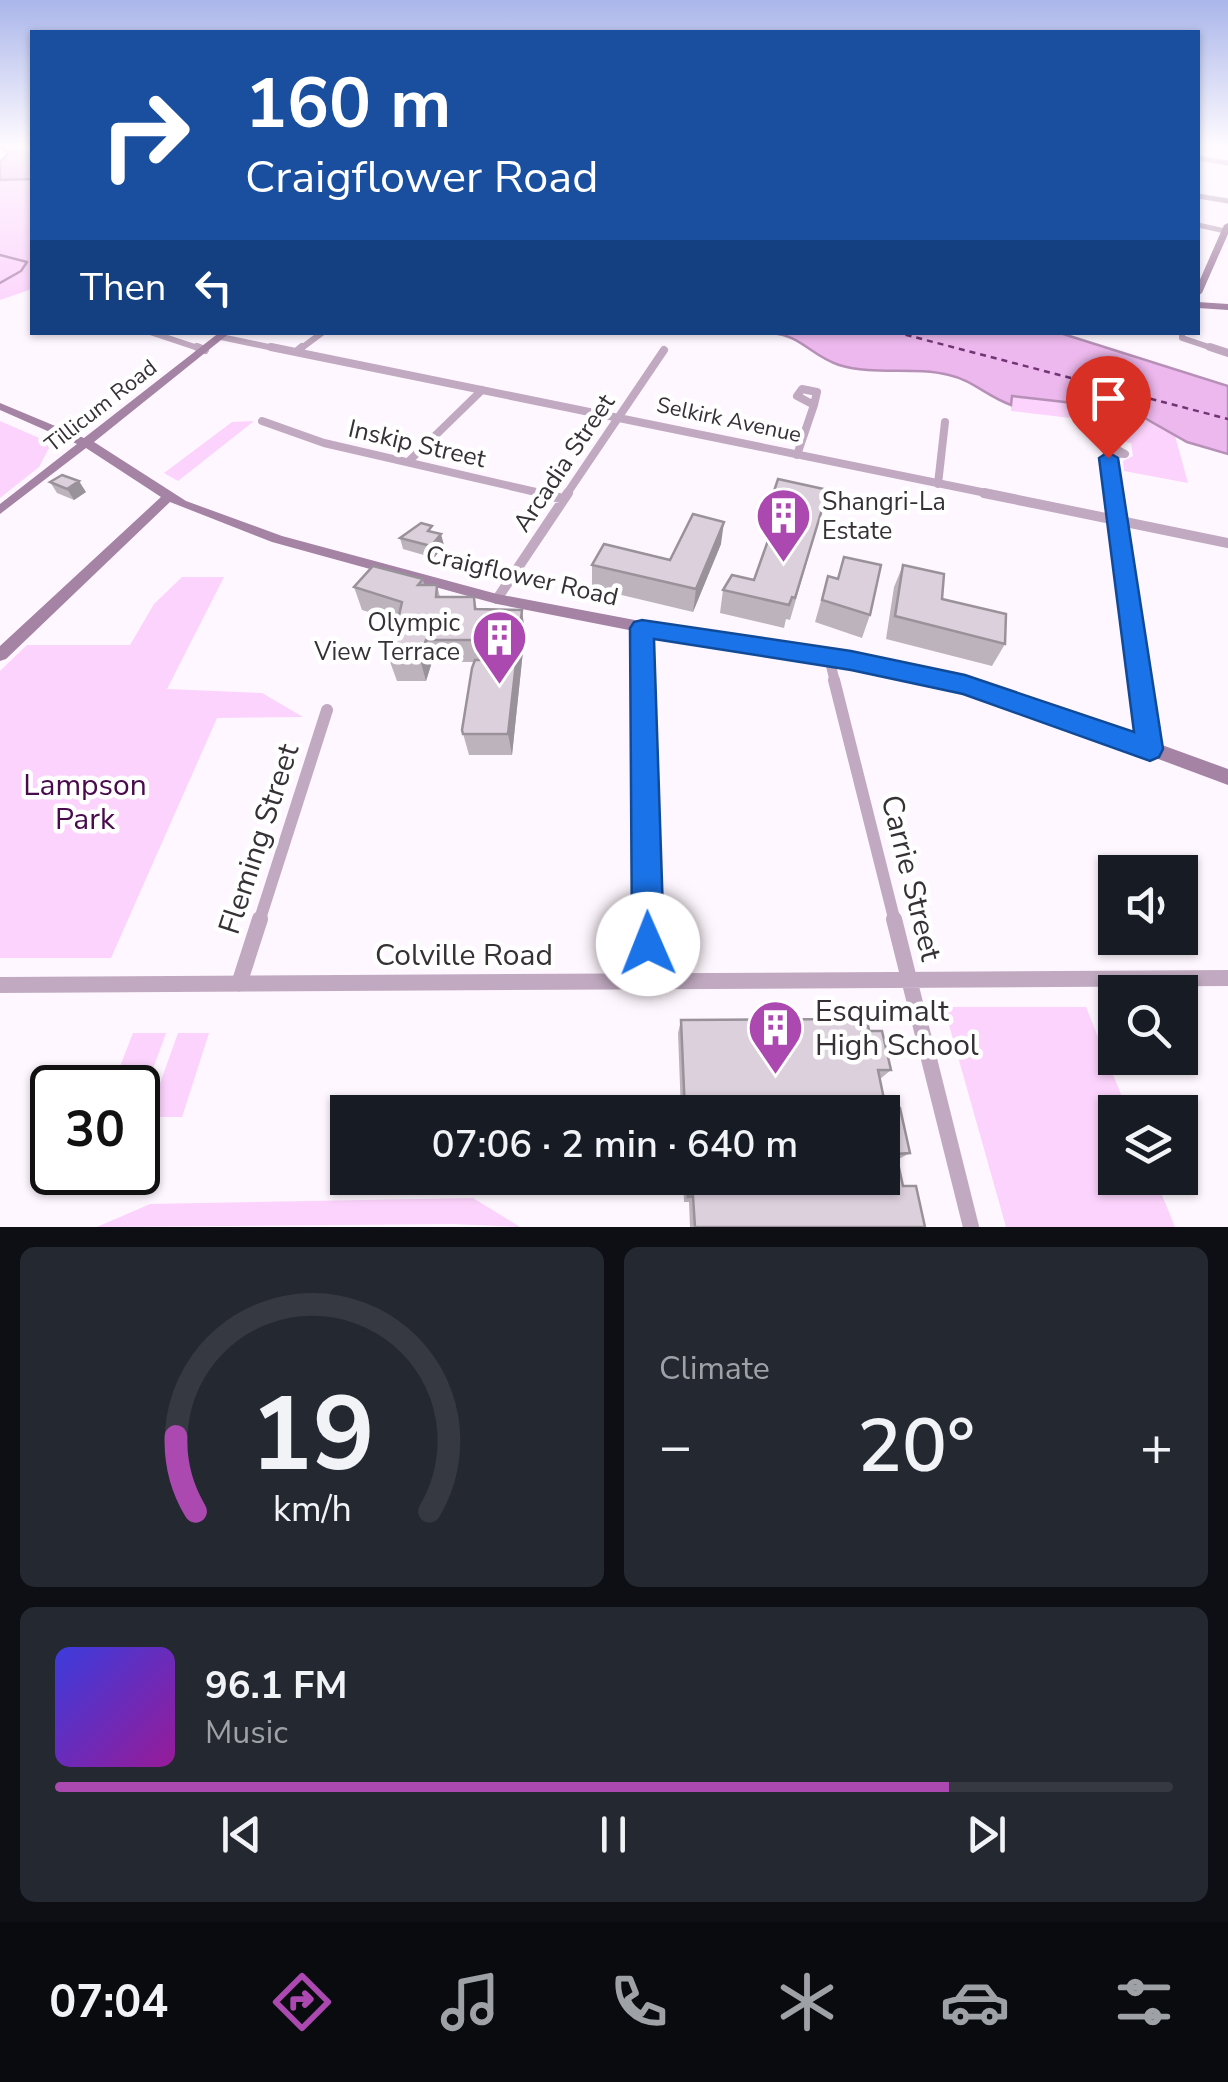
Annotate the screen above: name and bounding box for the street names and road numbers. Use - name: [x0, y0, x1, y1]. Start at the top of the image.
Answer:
- street label: Tillicum Road: [39, 353, 163, 459]
- street label: Arcadia Street: [505, 387, 623, 539]
- street label: Selkirk Avenue: [654, 390, 804, 450]
- street label: Inskip Street: [345, 412, 489, 476]
- street label: Craigflower Road: [423, 537, 621, 615]
- street label: Fleming Street: [209, 738, 309, 939]
- street label: Carrie Street: [871, 791, 952, 966]
- street label: Colville Road: [375, 935, 553, 976]

